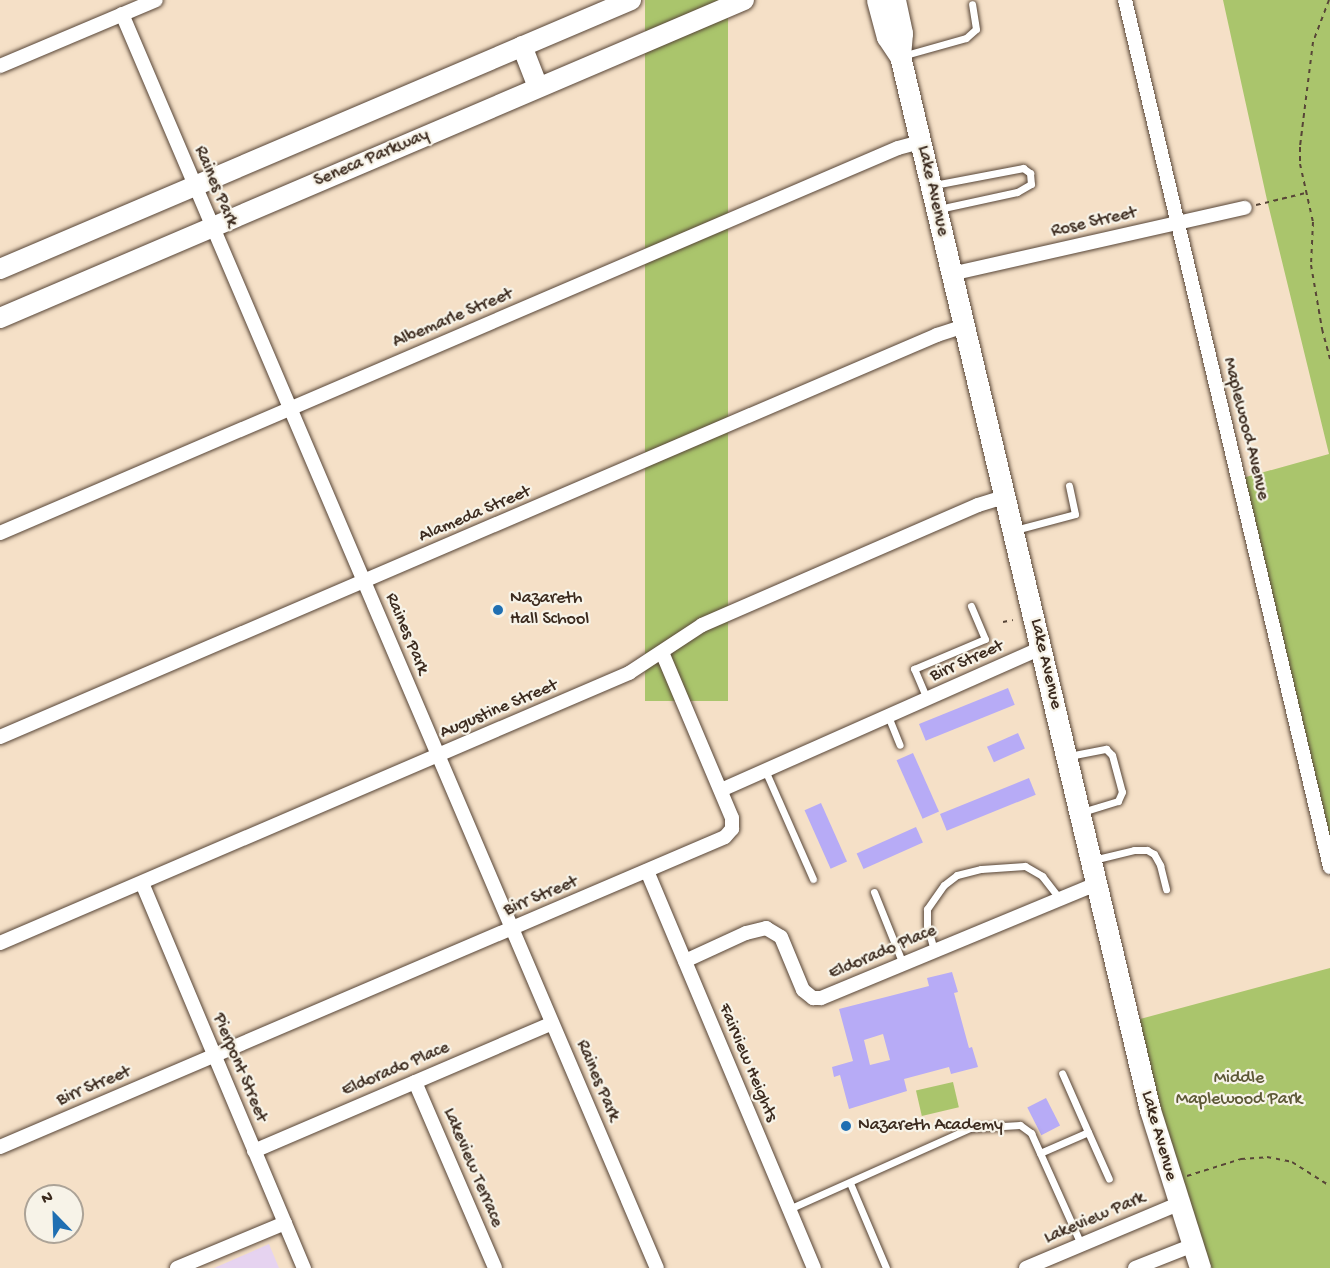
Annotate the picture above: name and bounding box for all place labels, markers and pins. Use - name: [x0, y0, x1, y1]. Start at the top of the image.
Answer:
- place label: Nazareth Hall School: [510, 589, 589, 632]
- marker: Nazareth Hall School: [491, 603, 505, 617]
- place label: Nazareth Academy: [858, 1115, 1003, 1137]
- marker: Nazareth Academy: [839, 1119, 853, 1133]

